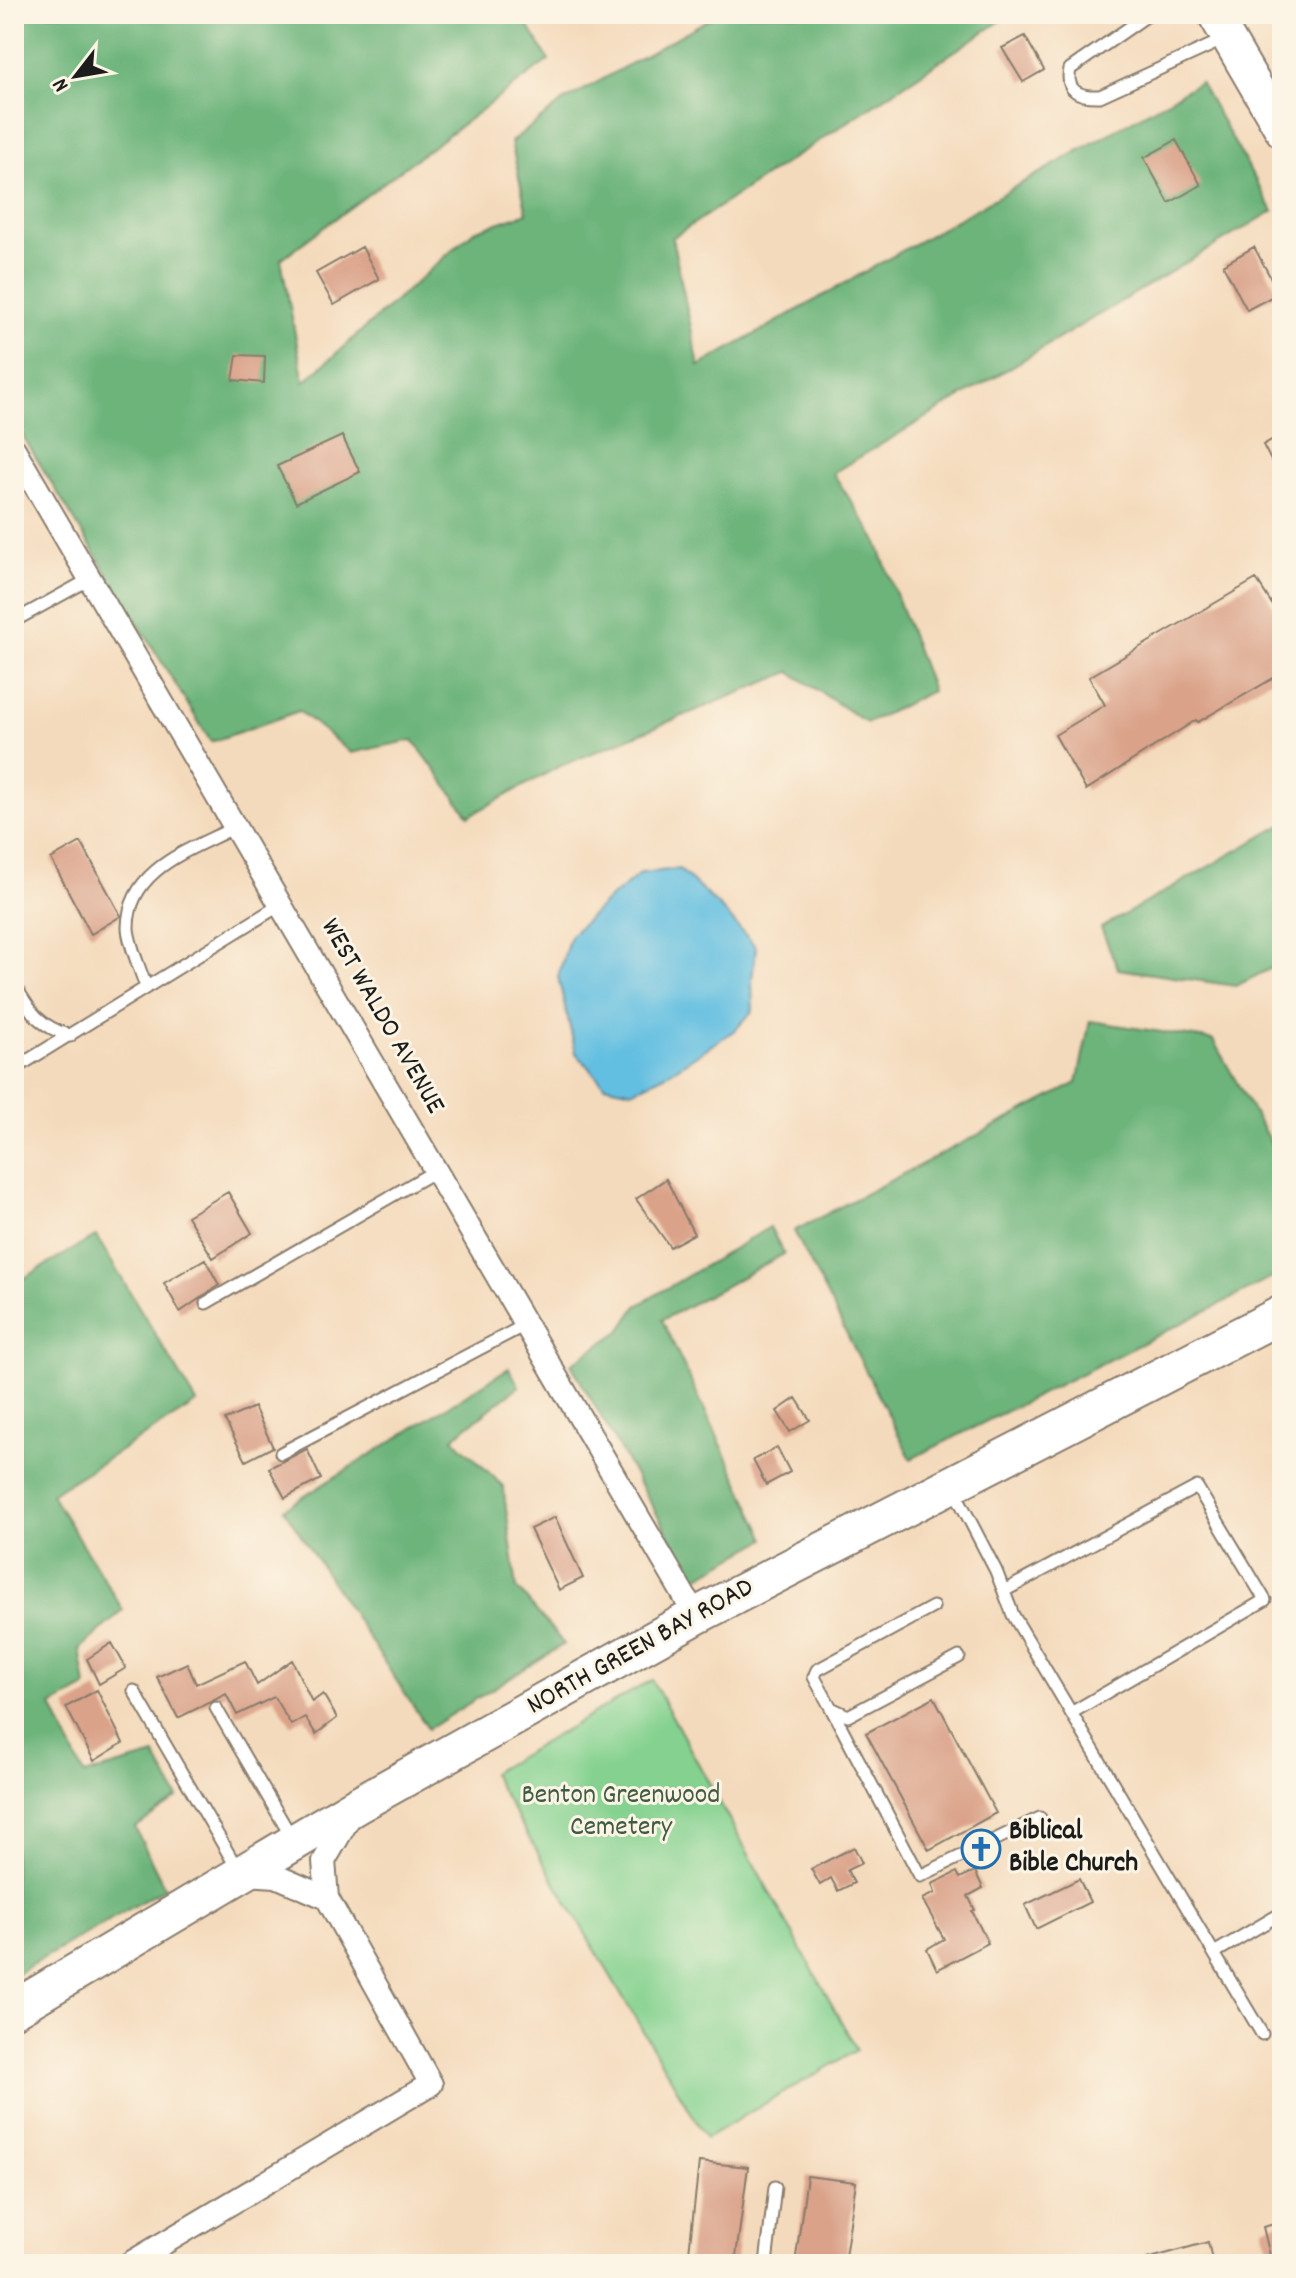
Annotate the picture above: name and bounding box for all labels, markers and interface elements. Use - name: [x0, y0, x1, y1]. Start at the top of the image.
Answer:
- north arrow: [36, 36, 116, 116]
- text: N: [46, 72, 78, 97]
- street label: WEST WALDO AVENUE: [309, 912, 453, 1123]
- street label: NORTH GREEN BAY ROAD: [520, 1569, 762, 1727]
- park label: Benton Greenwood Cemetery: [522, 1777, 720, 1849]
- place label: Biblical Bible Church: [1009, 1813, 1138, 1885]
- church icon: Biblical Bible Church: [960, 1828, 1002, 1870]

